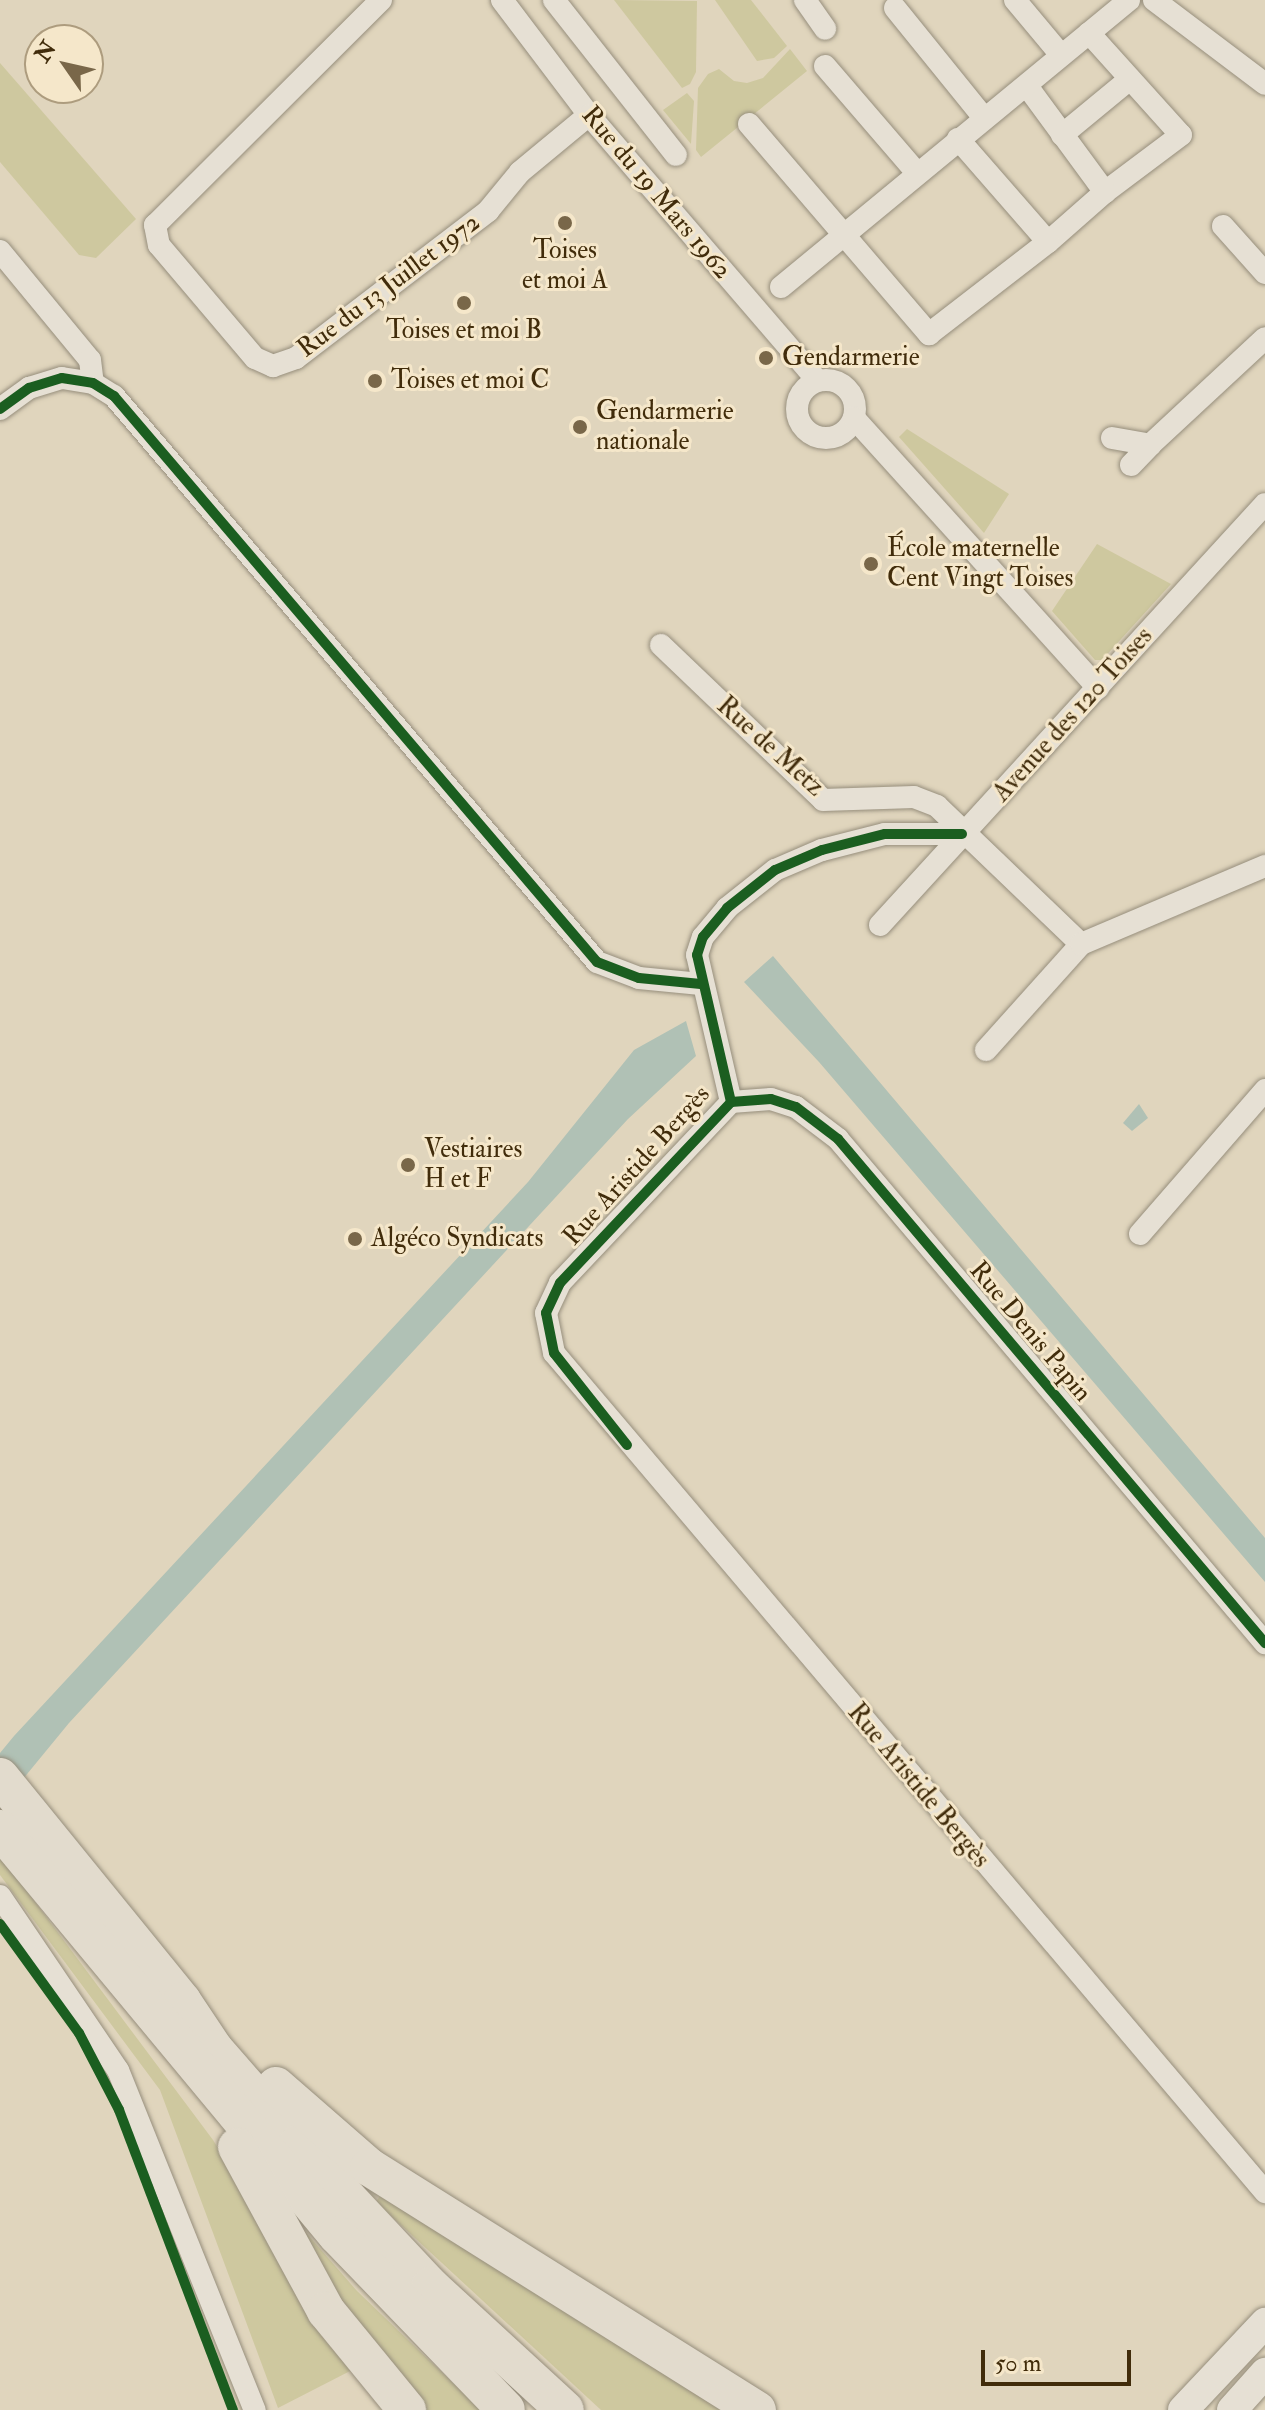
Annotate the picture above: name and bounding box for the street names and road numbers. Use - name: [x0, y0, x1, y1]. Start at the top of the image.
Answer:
- street label: Rue du 19 Mars 1962: [575, 100, 737, 286]
- street label: Rue du 13 Juillet 1972: [292, 207, 486, 365]
- street label: Avenue des 120 Toises: [986, 621, 1160, 809]
- street label: Rue de Metz: [710, 691, 830, 803]
- street label: Rue Aristide Bergès: [557, 1080, 717, 1252]
- street label: Rue Denis Papin: [962, 1256, 1098, 1408]
- street label: Rue Aristide Bergès: [840, 1698, 996, 1874]

